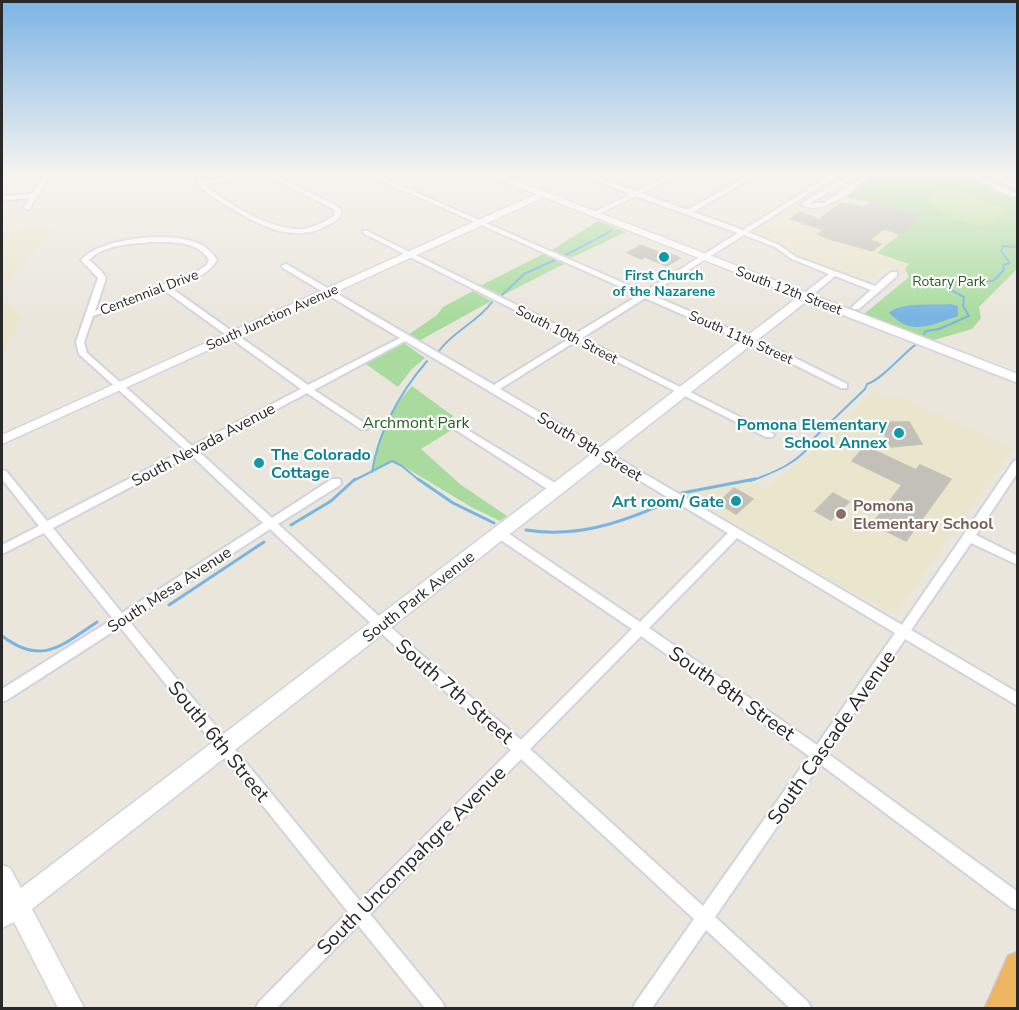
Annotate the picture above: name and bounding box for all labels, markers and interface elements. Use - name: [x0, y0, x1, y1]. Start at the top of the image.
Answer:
- marker: First Church of the Nazarene: [657, 250, 671, 264]
- street label: South 12th Street: [733, 262, 845, 319]
- street label: Centennial Drive: [97, 265, 201, 320]
- place label: First Church of the Nazarene: [613, 266, 716, 301]
- park label: Rotary Park: [912, 272, 987, 291]
- street label: South Junction Avenue: [203, 280, 341, 355]
- street label: South 10th Street: [512, 301, 621, 368]
- street label: South 11th Street: [686, 306, 796, 369]
- street label: South Nevada Avenue: [128, 398, 279, 492]
- street label: South 9th Street: [533, 407, 646, 487]
- park label: Archmont Park: [362, 412, 471, 434]
- place label: Pomona Elementary School Annex: [737, 414, 888, 454]
- marker: Pomona Elementary School Annex: [892, 426, 906, 440]
- place label: The Colorado Cottage: [271, 444, 371, 484]
- marker: The Colorado Cottage: [252, 456, 266, 470]
- place label: Art room/ Gate: [612, 491, 724, 513]
- marker: Art room/ Gate: [729, 494, 743, 508]
- place label: Pomona Elementary School: [853, 495, 993, 535]
- marker: Pomona Elementary School: [834, 507, 848, 521]
- street label: South Mesa Avenue: [103, 542, 236, 638]
- street label: South Park Avenue: [358, 546, 479, 648]
- street label: South 7th Street: [390, 633, 520, 751]
- street label: South 8th Street: [663, 640, 801, 748]
- street label: South Cascade Avenue: [761, 645, 902, 830]
- street label: South 6th Street: [161, 675, 276, 808]
- street label: South Uncompahgre Avenue: [311, 760, 512, 961]

